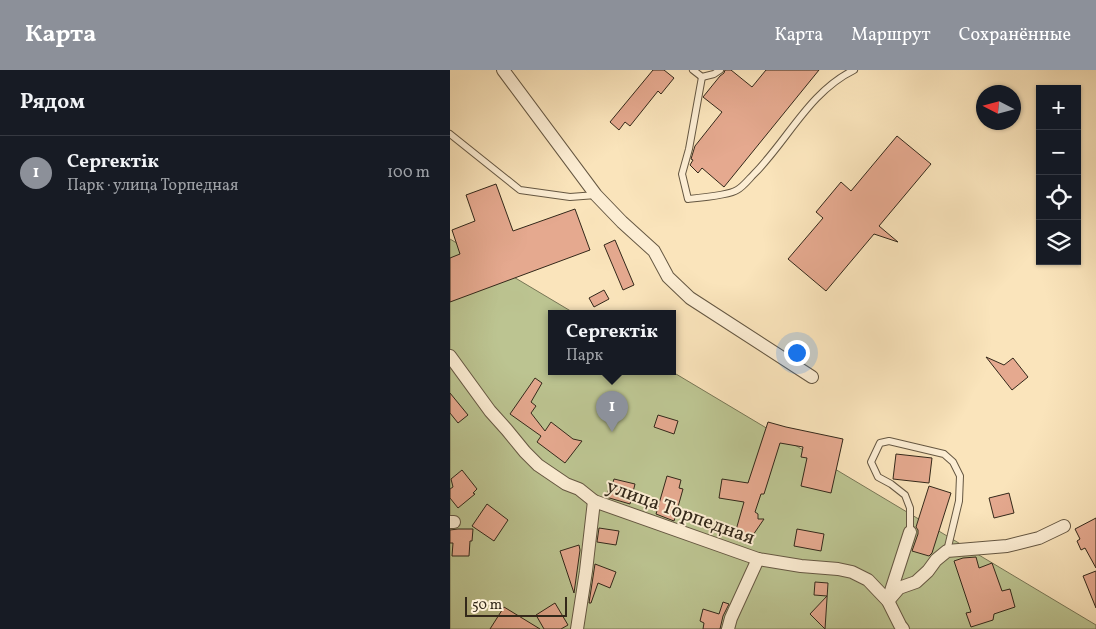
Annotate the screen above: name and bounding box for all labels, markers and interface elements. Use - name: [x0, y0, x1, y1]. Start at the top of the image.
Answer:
- text: Карта: [25, 18, 96, 52]
- text: Карта: [774, 23, 823, 48]
- text: Маршрут: [851, 23, 931, 48]
- text: Сохранённые: [959, 23, 1071, 48]
- north arrow: [976, 85, 1021, 130]
- map controls: [1036, 85, 1081, 265]
- button: +: [1036, 85, 1081, 130]
- text: Рядом: [20, 88, 85, 117]
- button: −: [1036, 130, 1081, 175]
- text: Сергектік: [67, 149, 159, 175]
- text: 1: [33, 162, 39, 184]
- text: 100 m: [387, 162, 430, 184]
- text: Парк · улица Торпедная: [67, 175, 238, 197]
- button: locate: [1036, 175, 1081, 220]
- button: layers: [1036, 220, 1081, 265]
- popup: [548, 310, 676, 375]
- text: Сергектік: [566, 319, 658, 345]
- your location: [784, 340, 810, 366]
- text: Парк: [566, 345, 603, 367]
- pin: 1: [596, 391, 628, 432]
- street label: улица Торпедная: [602, 473, 759, 553]
- scale bar: [465, 594, 568, 617]
- text: 50 m: [472, 596, 502, 615]

